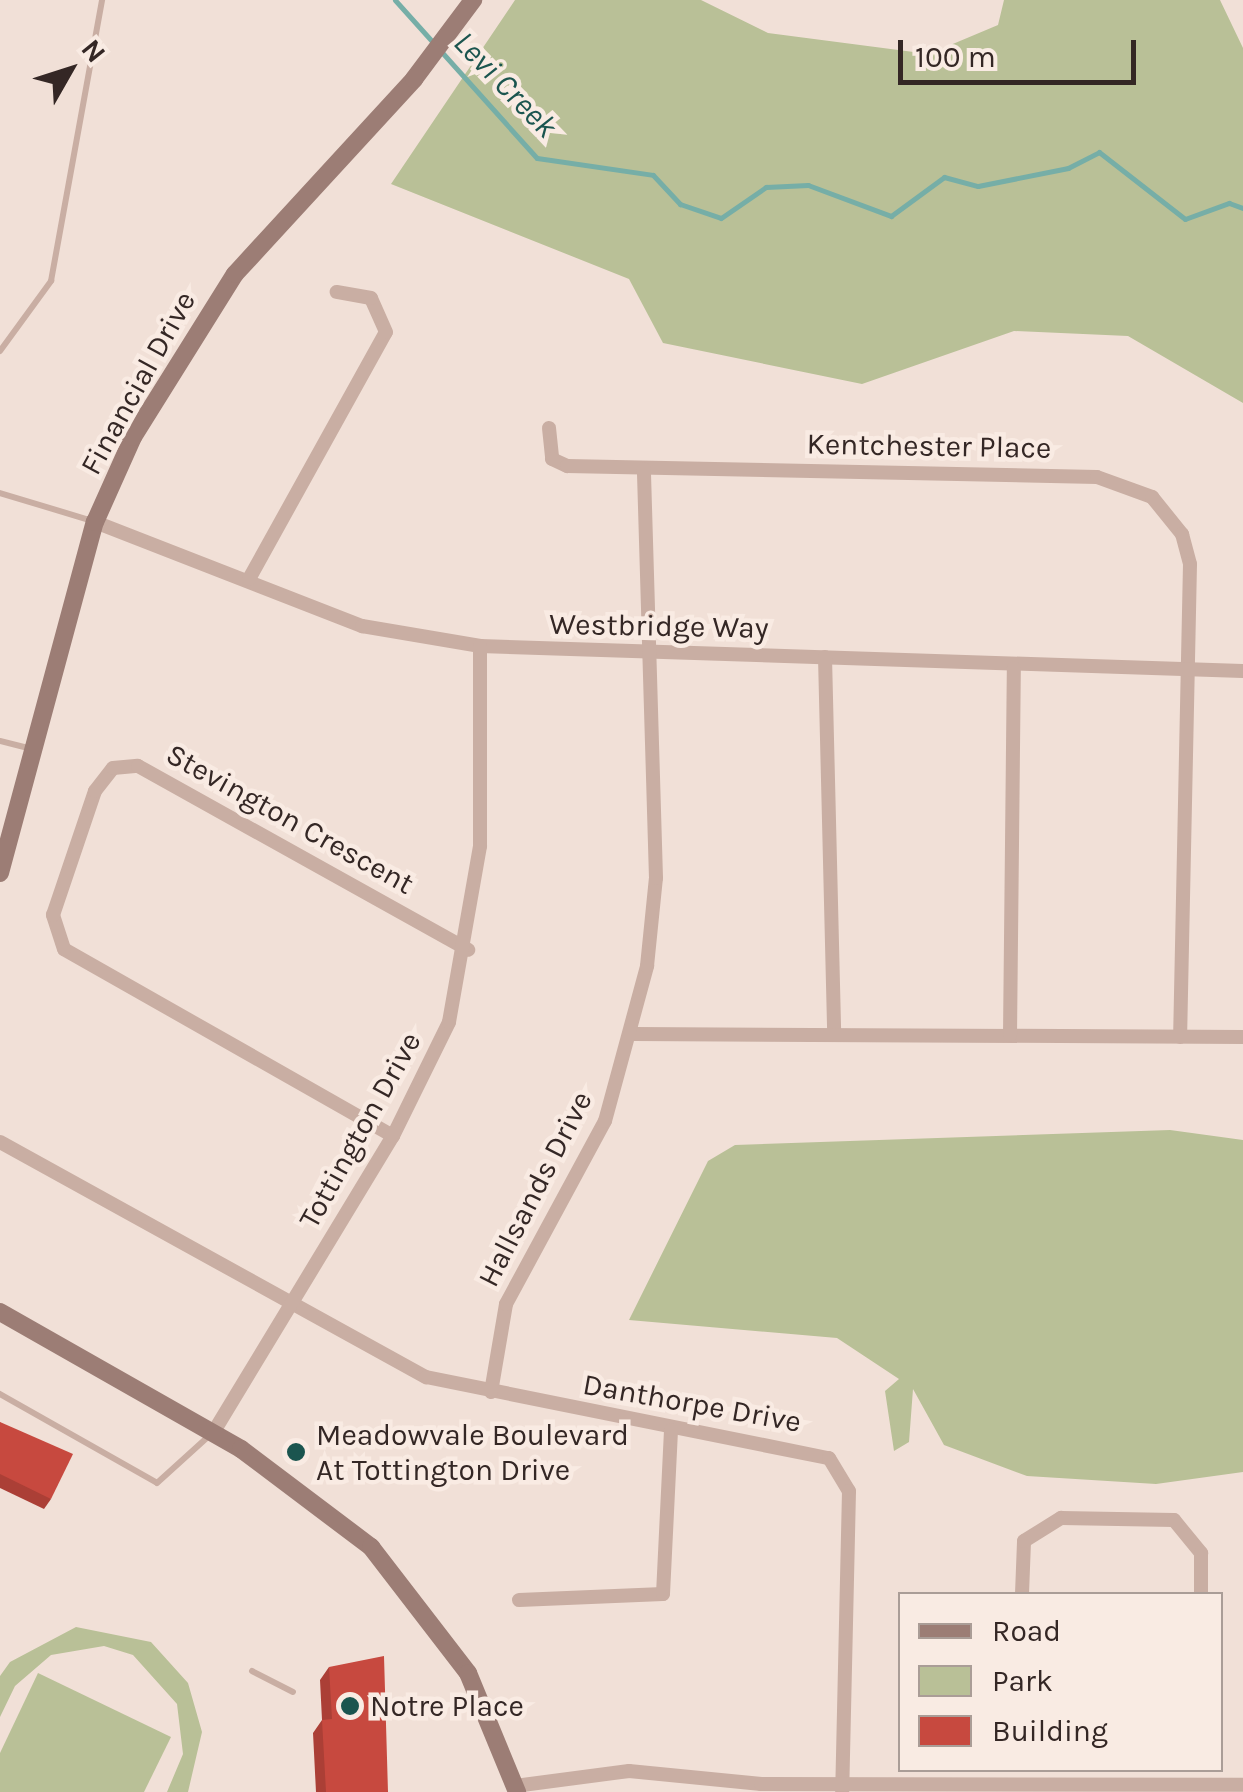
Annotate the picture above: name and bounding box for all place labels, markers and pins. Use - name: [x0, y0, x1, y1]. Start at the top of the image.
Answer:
- place label: Meadowvale Boulevard At Tottington Drive: [316, 1417, 629, 1488]
- marker: Meadowvale Boulevard At Tottington Drive: [285, 1441, 307, 1463]
- place label: Notre Place: [370, 1688, 524, 1724]
- marker: Notre Place: [339, 1695, 361, 1717]

